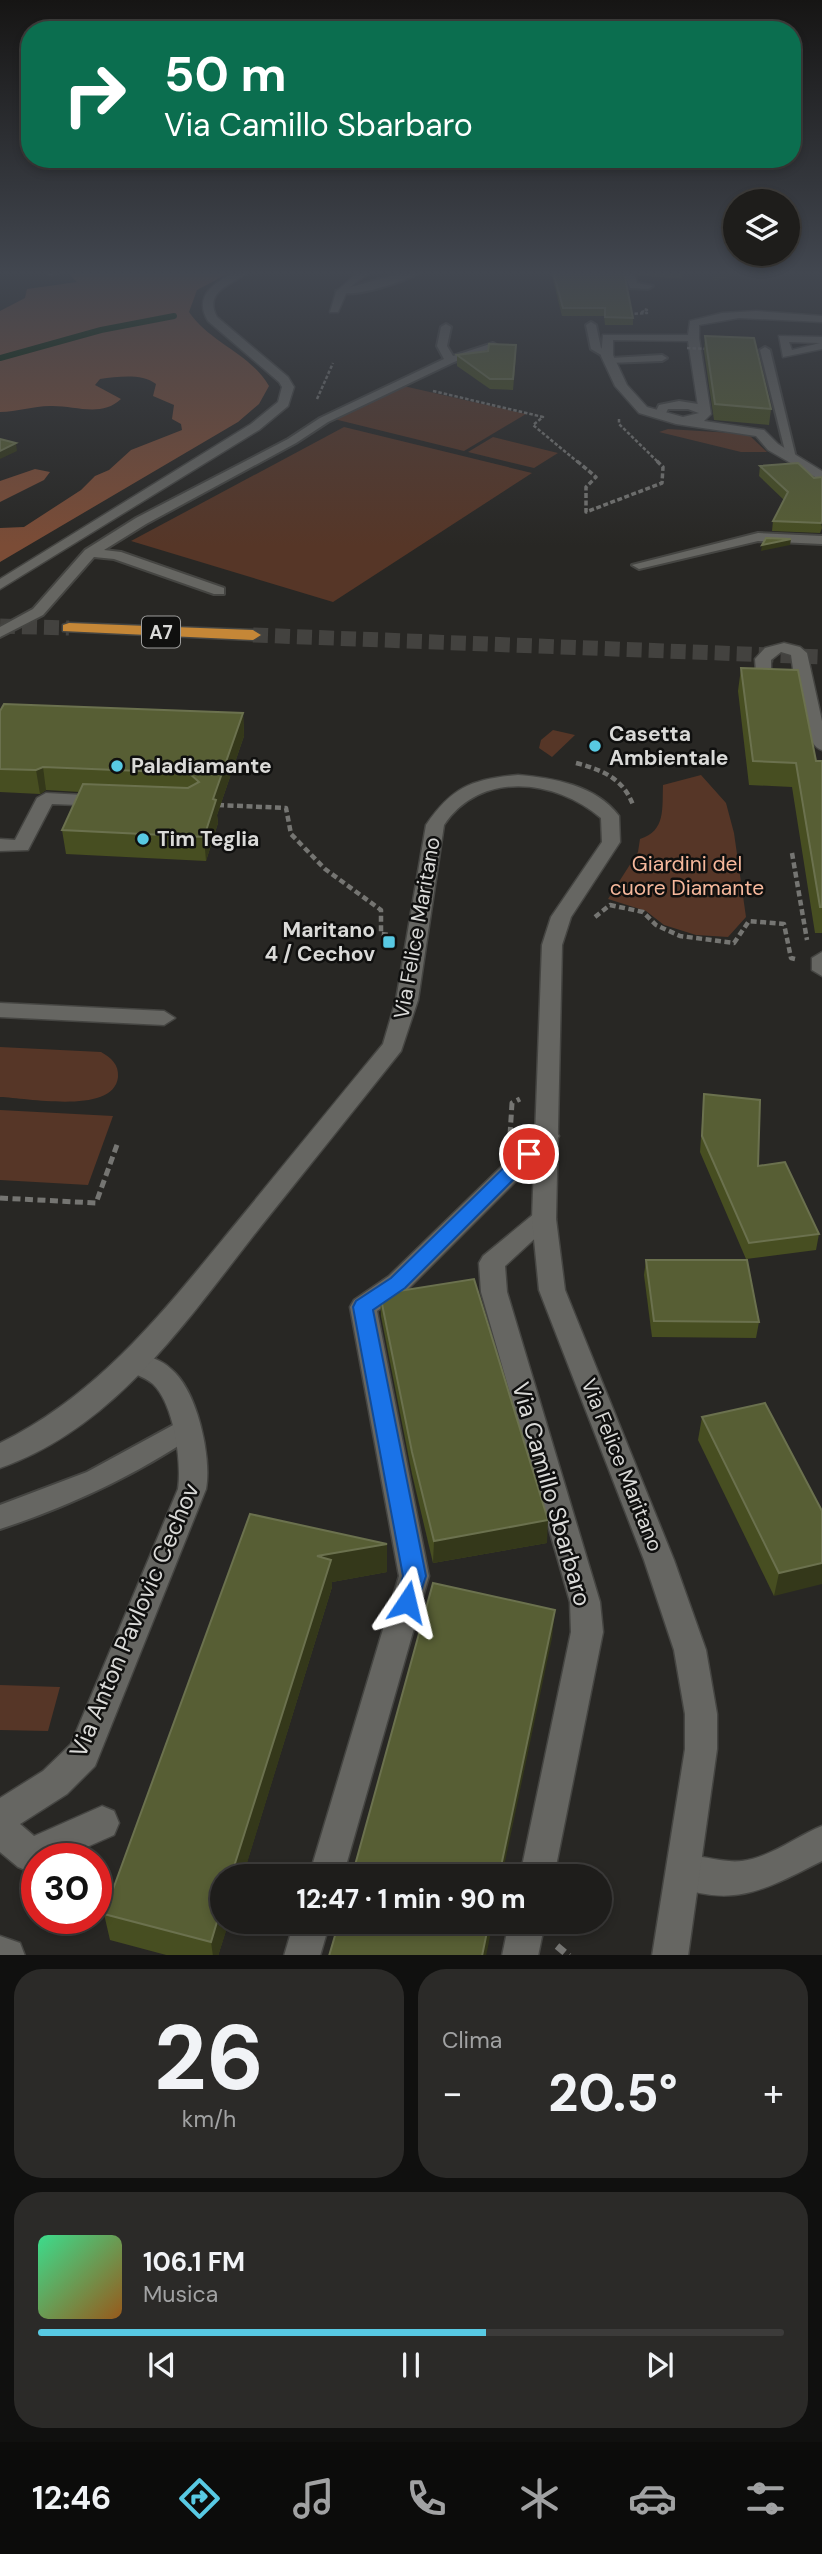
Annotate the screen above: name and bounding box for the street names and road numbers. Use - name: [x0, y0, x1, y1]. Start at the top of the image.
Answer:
- road number: A7: [142, 617, 180, 648]
- street label: Via Felice Maritano: [387, 835, 447, 1021]
- street label: Via Felice Maritano: [575, 1374, 669, 1556]
- street label: Via Camillo Sbarbaro: [505, 1378, 599, 1610]
- street label: Via Anton Pavlovic Cechov: [62, 1478, 206, 1762]

